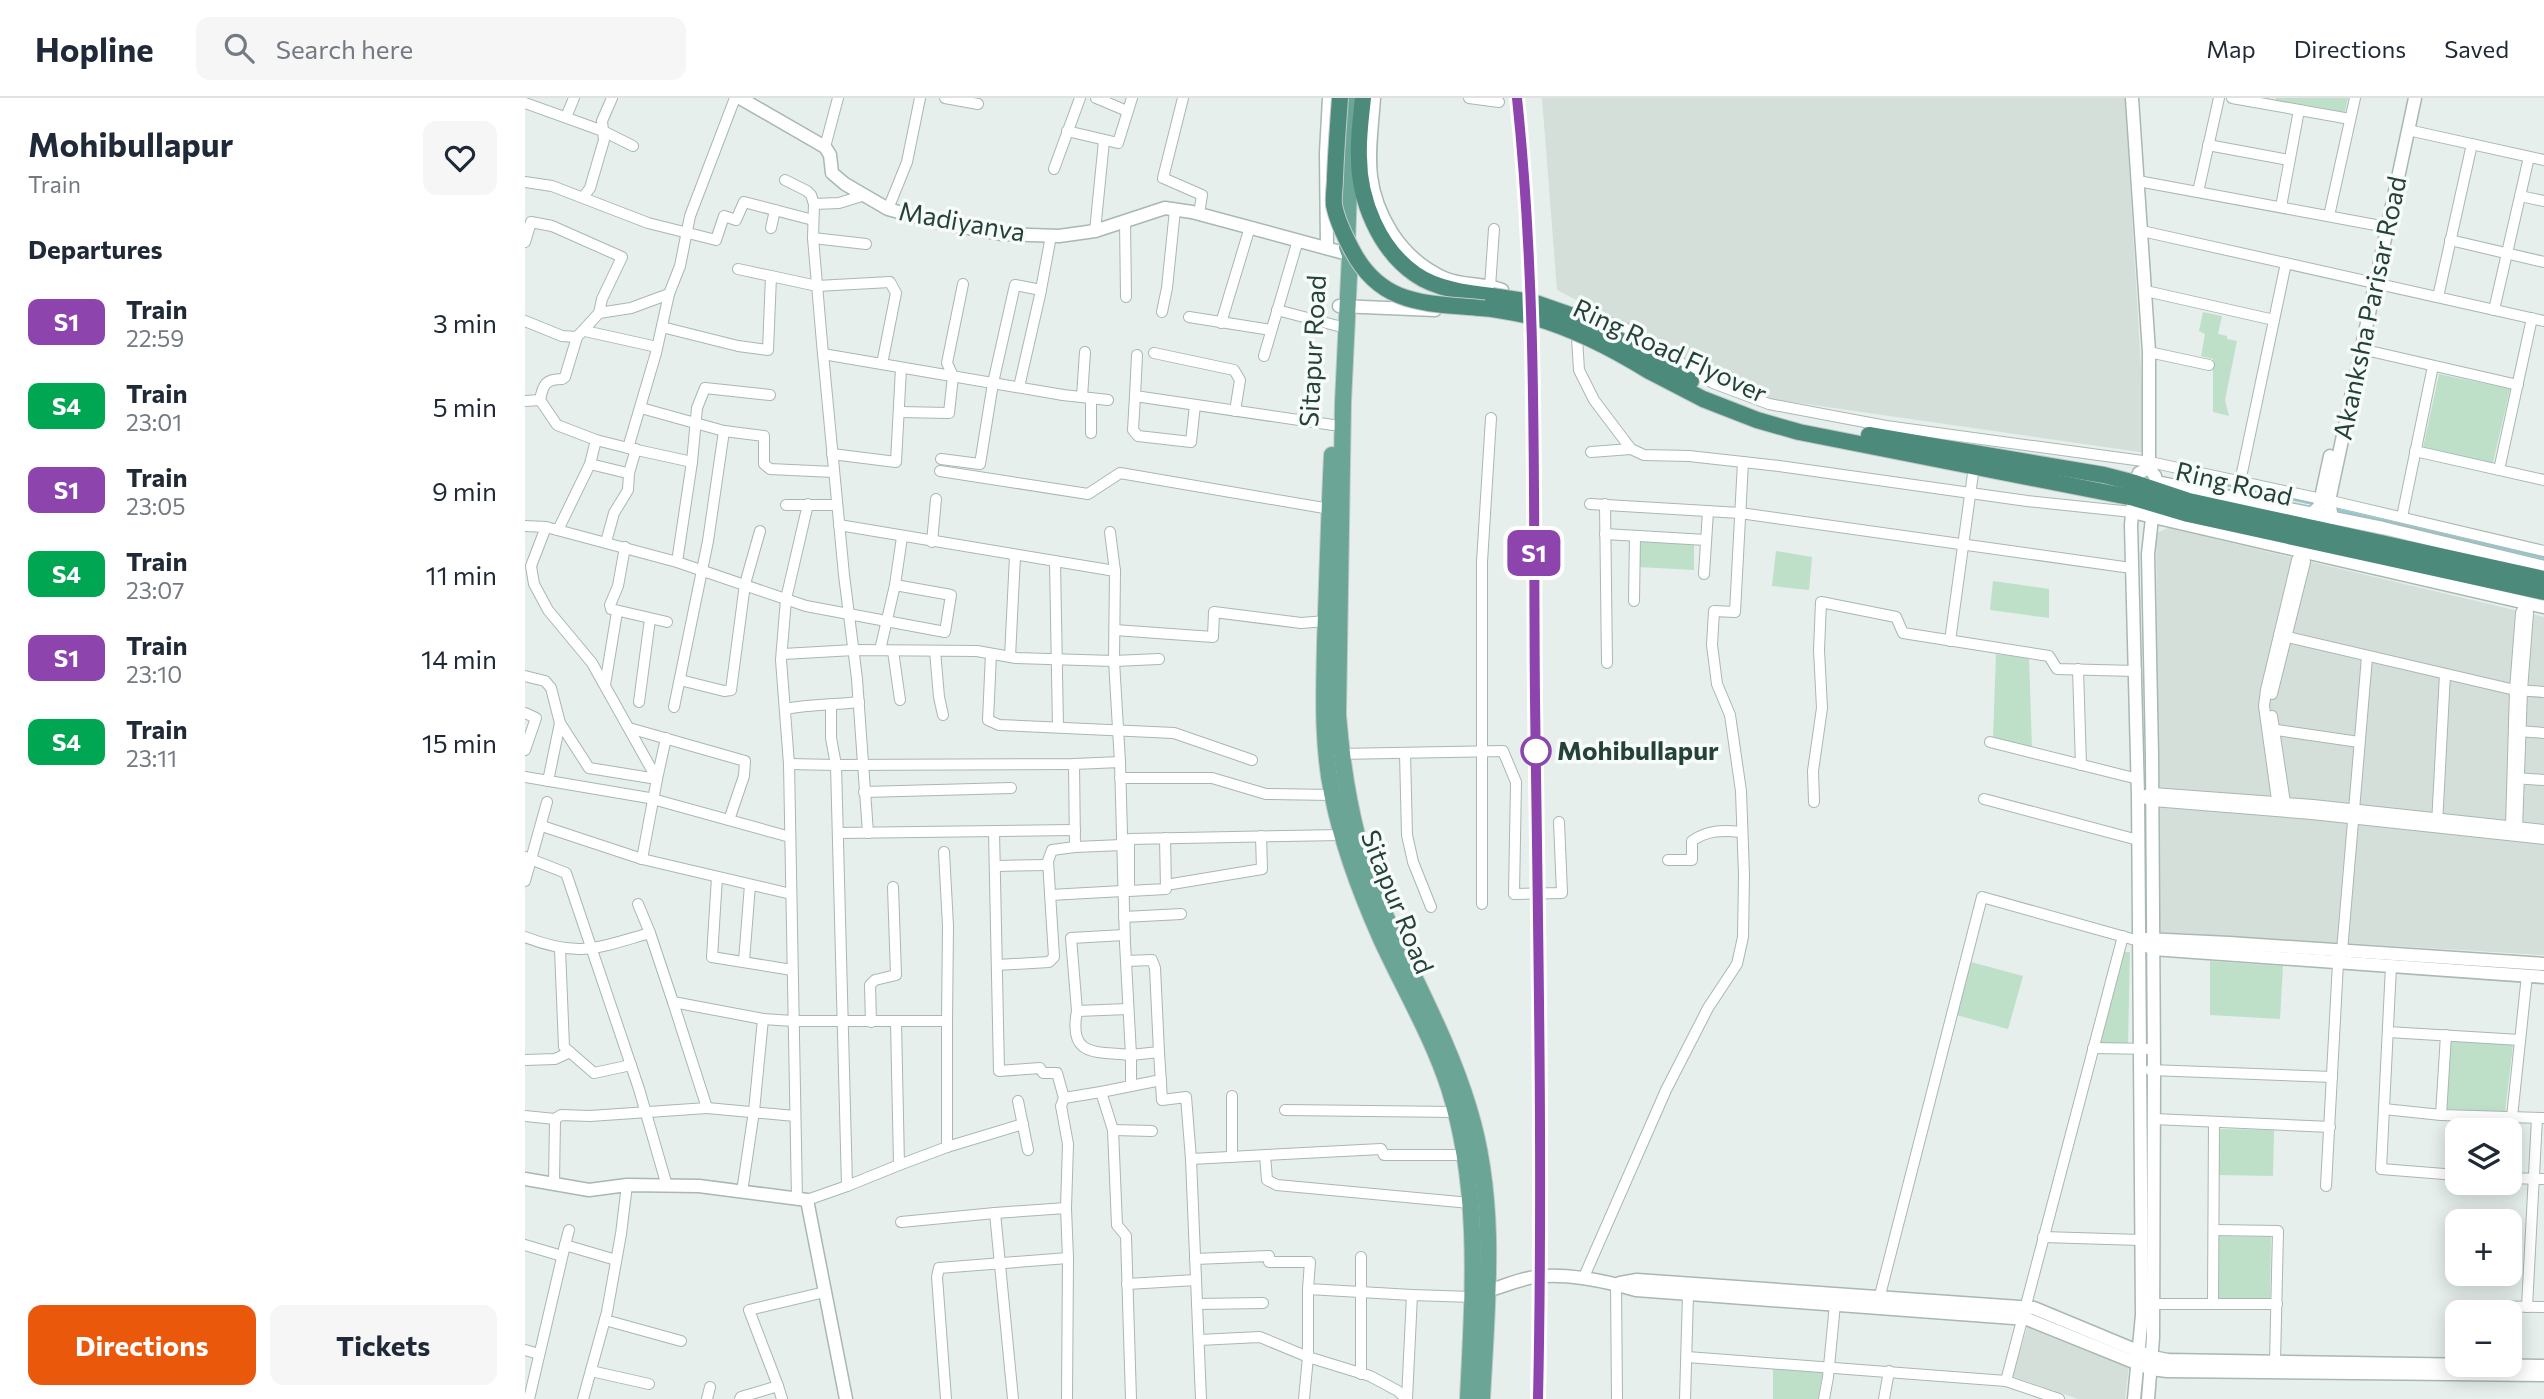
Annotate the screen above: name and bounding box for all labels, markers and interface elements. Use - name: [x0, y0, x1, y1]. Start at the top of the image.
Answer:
- search box: [196, 17, 686, 80]
- text: Hopline: [35, 28, 154, 69]
- icon: search: [220, 29, 258, 67]
- text: Search here: [276, 33, 413, 64]
- text: Map: [2206, 34, 2256, 63]
- text: Directions: [2294, 34, 2406, 63]
- text: Saved: [2444, 34, 2509, 63]
- button: heart: [423, 121, 497, 195]
- text: Mohibullapur: [28, 123, 233, 164]
- text: Train: [28, 170, 81, 198]
- street label: Akanksha Parisar Road: [2325, 173, 2412, 442]
- street label: Madiyanva: [897, 194, 1028, 247]
- text: Departures: [28, 233, 163, 264]
- street label: Sitapur Road: [1292, 274, 1331, 428]
- street label: Ring Road Flyover: [1569, 291, 1773, 408]
- text: Train: [126, 293, 188, 324]
- text: S1: [54, 307, 79, 336]
- text: 3 min: [433, 307, 497, 338]
- text: 22:59: [126, 324, 184, 352]
- text: Train: [126, 377, 188, 408]
- text: S4: [52, 391, 81, 420]
- text: 5 min: [433, 391, 497, 422]
- text: 23:01: [126, 408, 182, 436]
- street label: Ring Road: [2173, 454, 2296, 511]
- text: Train: [126, 461, 188, 492]
- text: S1: [54, 475, 79, 504]
- text: 9 min: [432, 475, 497, 506]
- text: 23:05: [126, 492, 186, 520]
- line badge: S1: [1503, 530, 1565, 576]
- text: S1: [1521, 538, 1547, 567]
- text: Train: [126, 545, 188, 576]
- text: S4: [52, 559, 81, 588]
- text: 11 min: [426, 559, 497, 590]
- text: 23:07: [126, 576, 184, 604]
- text: Train: [126, 629, 188, 660]
- text: S1: [54, 643, 79, 672]
- text: 14 min: [421, 643, 497, 674]
- text: 23:10: [126, 660, 182, 688]
- text: Train: [126, 713, 188, 744]
- text: S4: [52, 727, 81, 756]
- text: 15 min: [422, 727, 497, 758]
- place label: Mohibullapur: [1557, 734, 1719, 765]
- marker: Mohibullapur: [1521, 736, 1551, 766]
- text: 23:11: [126, 744, 177, 772]
- street label: Sitapur Road: [1356, 825, 1441, 978]
- map controls: [2445, 1118, 2522, 1377]
- button: layers: [2445, 1118, 2522, 1195]
- button: +: [2445, 1209, 2522, 1286]
- button: −: [2445, 1300, 2522, 1377]
- button: Directions: [28, 1305, 256, 1385]
- button: Tickets: [270, 1305, 497, 1385]

